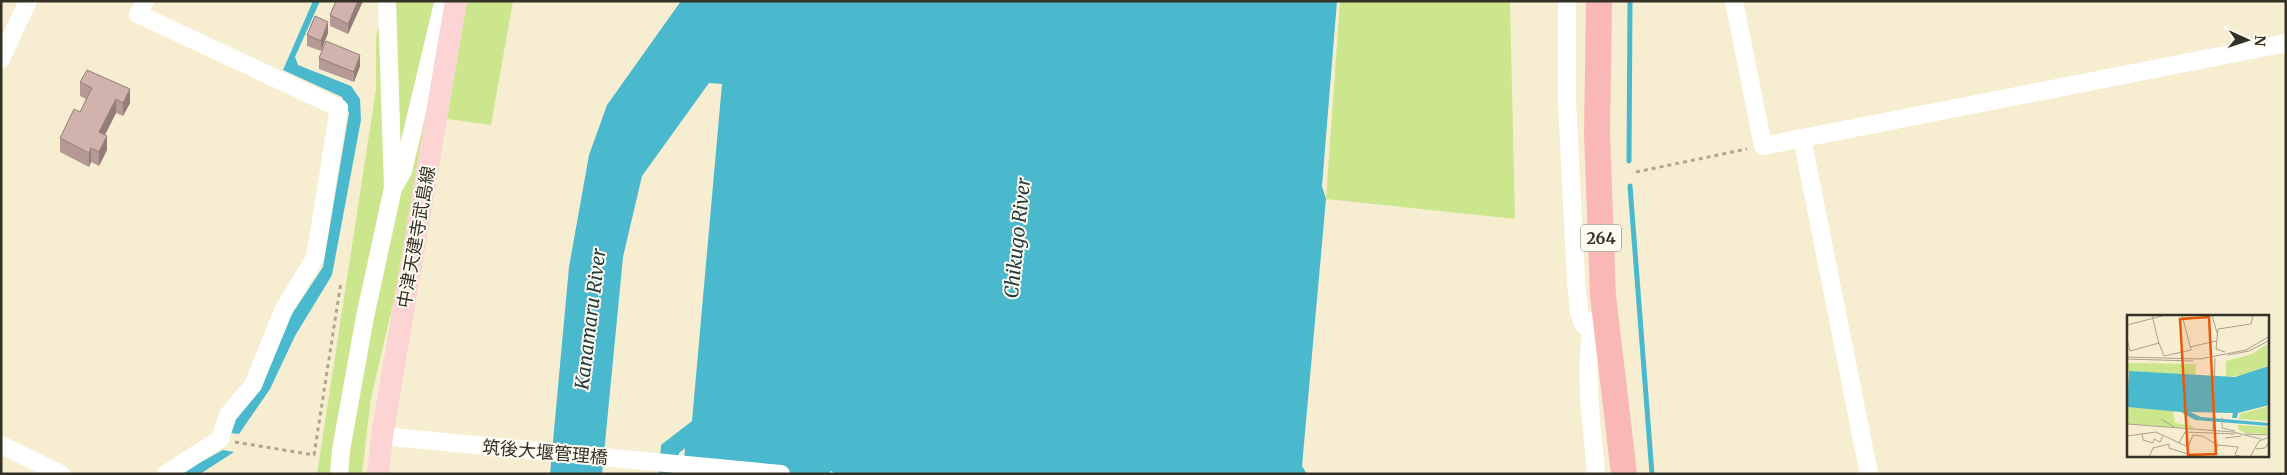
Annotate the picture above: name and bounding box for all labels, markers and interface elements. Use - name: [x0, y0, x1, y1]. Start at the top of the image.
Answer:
- north arrow: [2222, 15, 2272, 65]
- text: N: [2251, 35, 2269, 47]
- street label: 中津天建寺武島線: [392, 164, 440, 310]
- water label: Chikugo River: [999, 176, 1035, 299]
- road number: 264: [1581, 224, 1621, 252]
- water label: Kanamaru River: [569, 247, 611, 392]
- inset map: [2127, 315, 2270, 458]
- street label: 筑後大堰管理橋: [481, 435, 609, 469]

